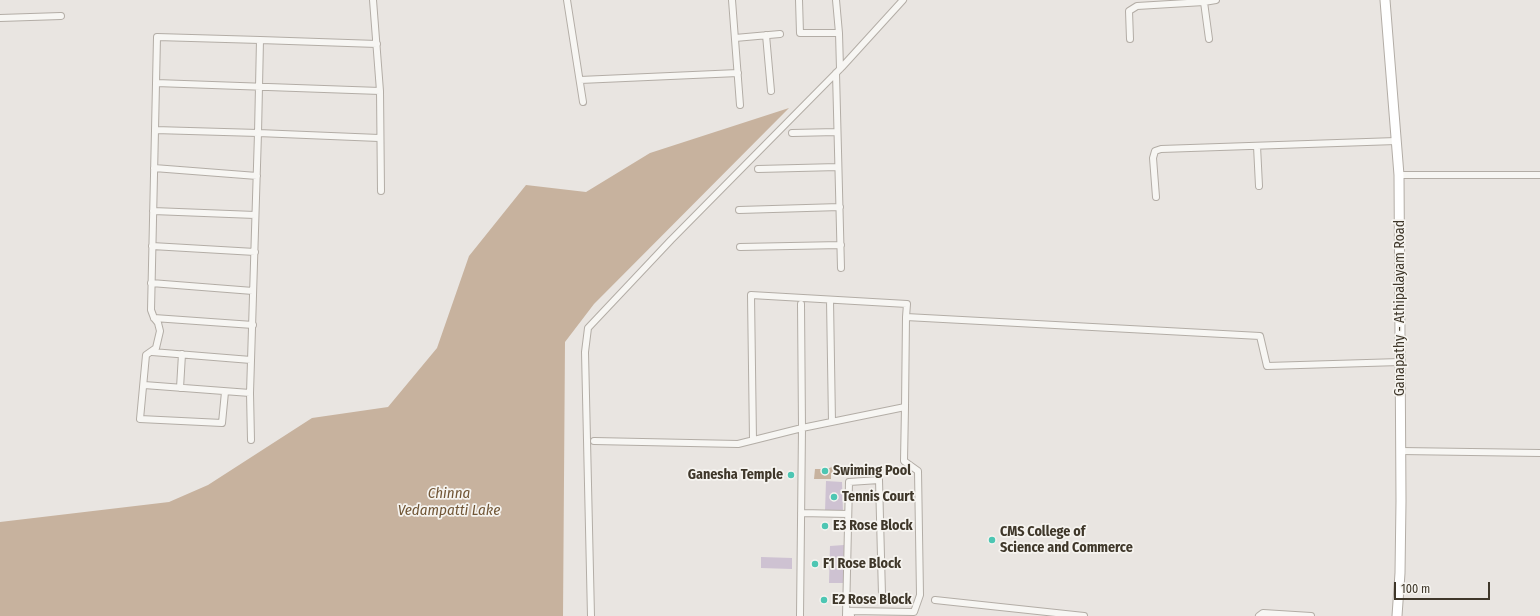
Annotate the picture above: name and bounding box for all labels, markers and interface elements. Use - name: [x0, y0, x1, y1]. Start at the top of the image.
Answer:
- street label: Ganapathy - Athipalayam Road: [1392, 220, 1408, 396]
- place label: Swiming Pool: [833, 463, 911, 479]
- marker: Swiming Pool: [820, 466, 830, 476]
- place label: Ganesha Temple: [688, 467, 783, 483]
- marker: Ganesha Temple: [786, 470, 796, 480]
- water label: Chinna Vedampatti Lake: [398, 485, 500, 520]
- place label: Tennis Court: [842, 489, 914, 505]
- marker: Tennis Court: [829, 492, 839, 502]
- place label: E3 Rose Block: [833, 518, 913, 534]
- marker: E3 Rose Block: [820, 521, 830, 531]
- place label: CMS College of Science and Commerce: [1000, 524, 1133, 556]
- marker: CMS College of Science and Commerce: [987, 535, 997, 545]
- place label: F1 Rose Block: [823, 556, 901, 572]
- marker: F1 Rose Block: [810, 559, 820, 569]
- scale bar: [1396, 574, 1492, 600]
- text: 100 m: [1401, 582, 1430, 596]
- place label: E2 Rose Block: [832, 592, 912, 608]
- marker: E2 Rose Block: [819, 595, 829, 605]

